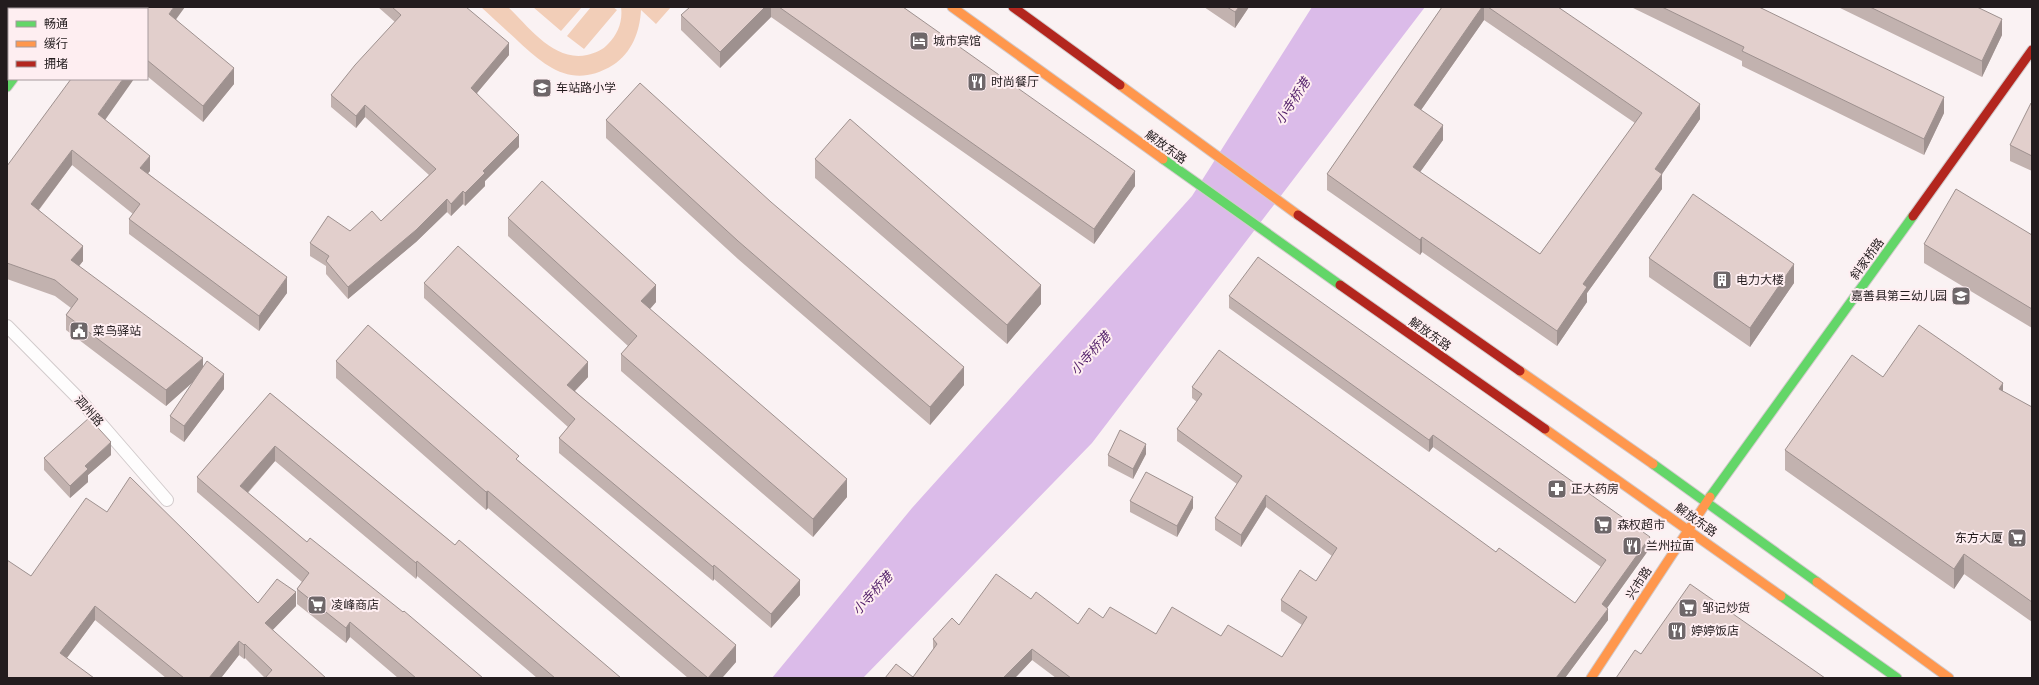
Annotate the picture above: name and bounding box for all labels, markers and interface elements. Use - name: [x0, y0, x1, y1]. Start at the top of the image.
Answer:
- legend: [8, 8, 148, 80]
- text: 畅通: [44, 16, 68, 31]
- hotel icon: 城市宾馆: [908, 30, 930, 52]
- place label: 城市宾馆: [933, 33, 981, 48]
- text: 缓行: [44, 36, 68, 51]
- text: 拥堵: [44, 56, 68, 71]
- restaurant icon: 时尚餐厅: [966, 71, 988, 93]
- water label: 小寺桥港: [1271, 73, 1315, 128]
- place label: 时尚餐厅: [991, 74, 1039, 89]
- school or university icon: 车站路小学: [531, 77, 553, 99]
- place label: 车站路小学: [556, 80, 616, 95]
- street label: 解放东路: [1142, 126, 1190, 167]
- street label: 斜家桥路: [1846, 235, 1887, 283]
- building icon: 电力大楼: [1711, 269, 1733, 291]
- place label: 电力大楼: [1736, 272, 1784, 287]
- school or university icon: 嘉善县第三幼儿园: [1950, 285, 1972, 307]
- place label: 嘉善县第三幼儿园: [1851, 288, 1947, 303]
- street label: 解放东路: [1406, 314, 1454, 354]
- public building icon: 菜鸟驿站: [68, 320, 90, 342]
- place label: 菜鸟驿站: [93, 323, 141, 338]
- water label: 小寺桥港: [1067, 327, 1115, 378]
- street label: 泗州路: [72, 392, 107, 429]
- pharmacy icon: 正大药房: [1546, 478, 1568, 500]
- place label: 正大药房: [1571, 481, 1619, 496]
- street label: 解放东路: [1672, 500, 1720, 540]
- supermarket icon: 森权超市: [1592, 514, 1614, 536]
- place label: 森权超市: [1617, 517, 1665, 532]
- supermarket icon: 东方大厦: [2006, 527, 2028, 549]
- place label: 东方大厦: [1955, 530, 2003, 545]
- restaurant icon: 兰州拉面: [1621, 535, 1643, 557]
- place label: 兰州拉面: [1646, 538, 1694, 553]
- street label: 兴市路: [1622, 564, 1655, 602]
- water label: 小寺桥港: [849, 567, 897, 618]
- supermarket icon: 凌峰商店: [306, 594, 328, 616]
- place label: 凌峰商店: [331, 597, 379, 612]
- supermarket icon: 邹记炒货: [1677, 597, 1699, 619]
- place label: 邹记炒货: [1702, 600, 1750, 615]
- restaurant icon: 婷婷饭店: [1666, 620, 1688, 642]
- place label: 婷婷饭店: [1691, 623, 1739, 638]

